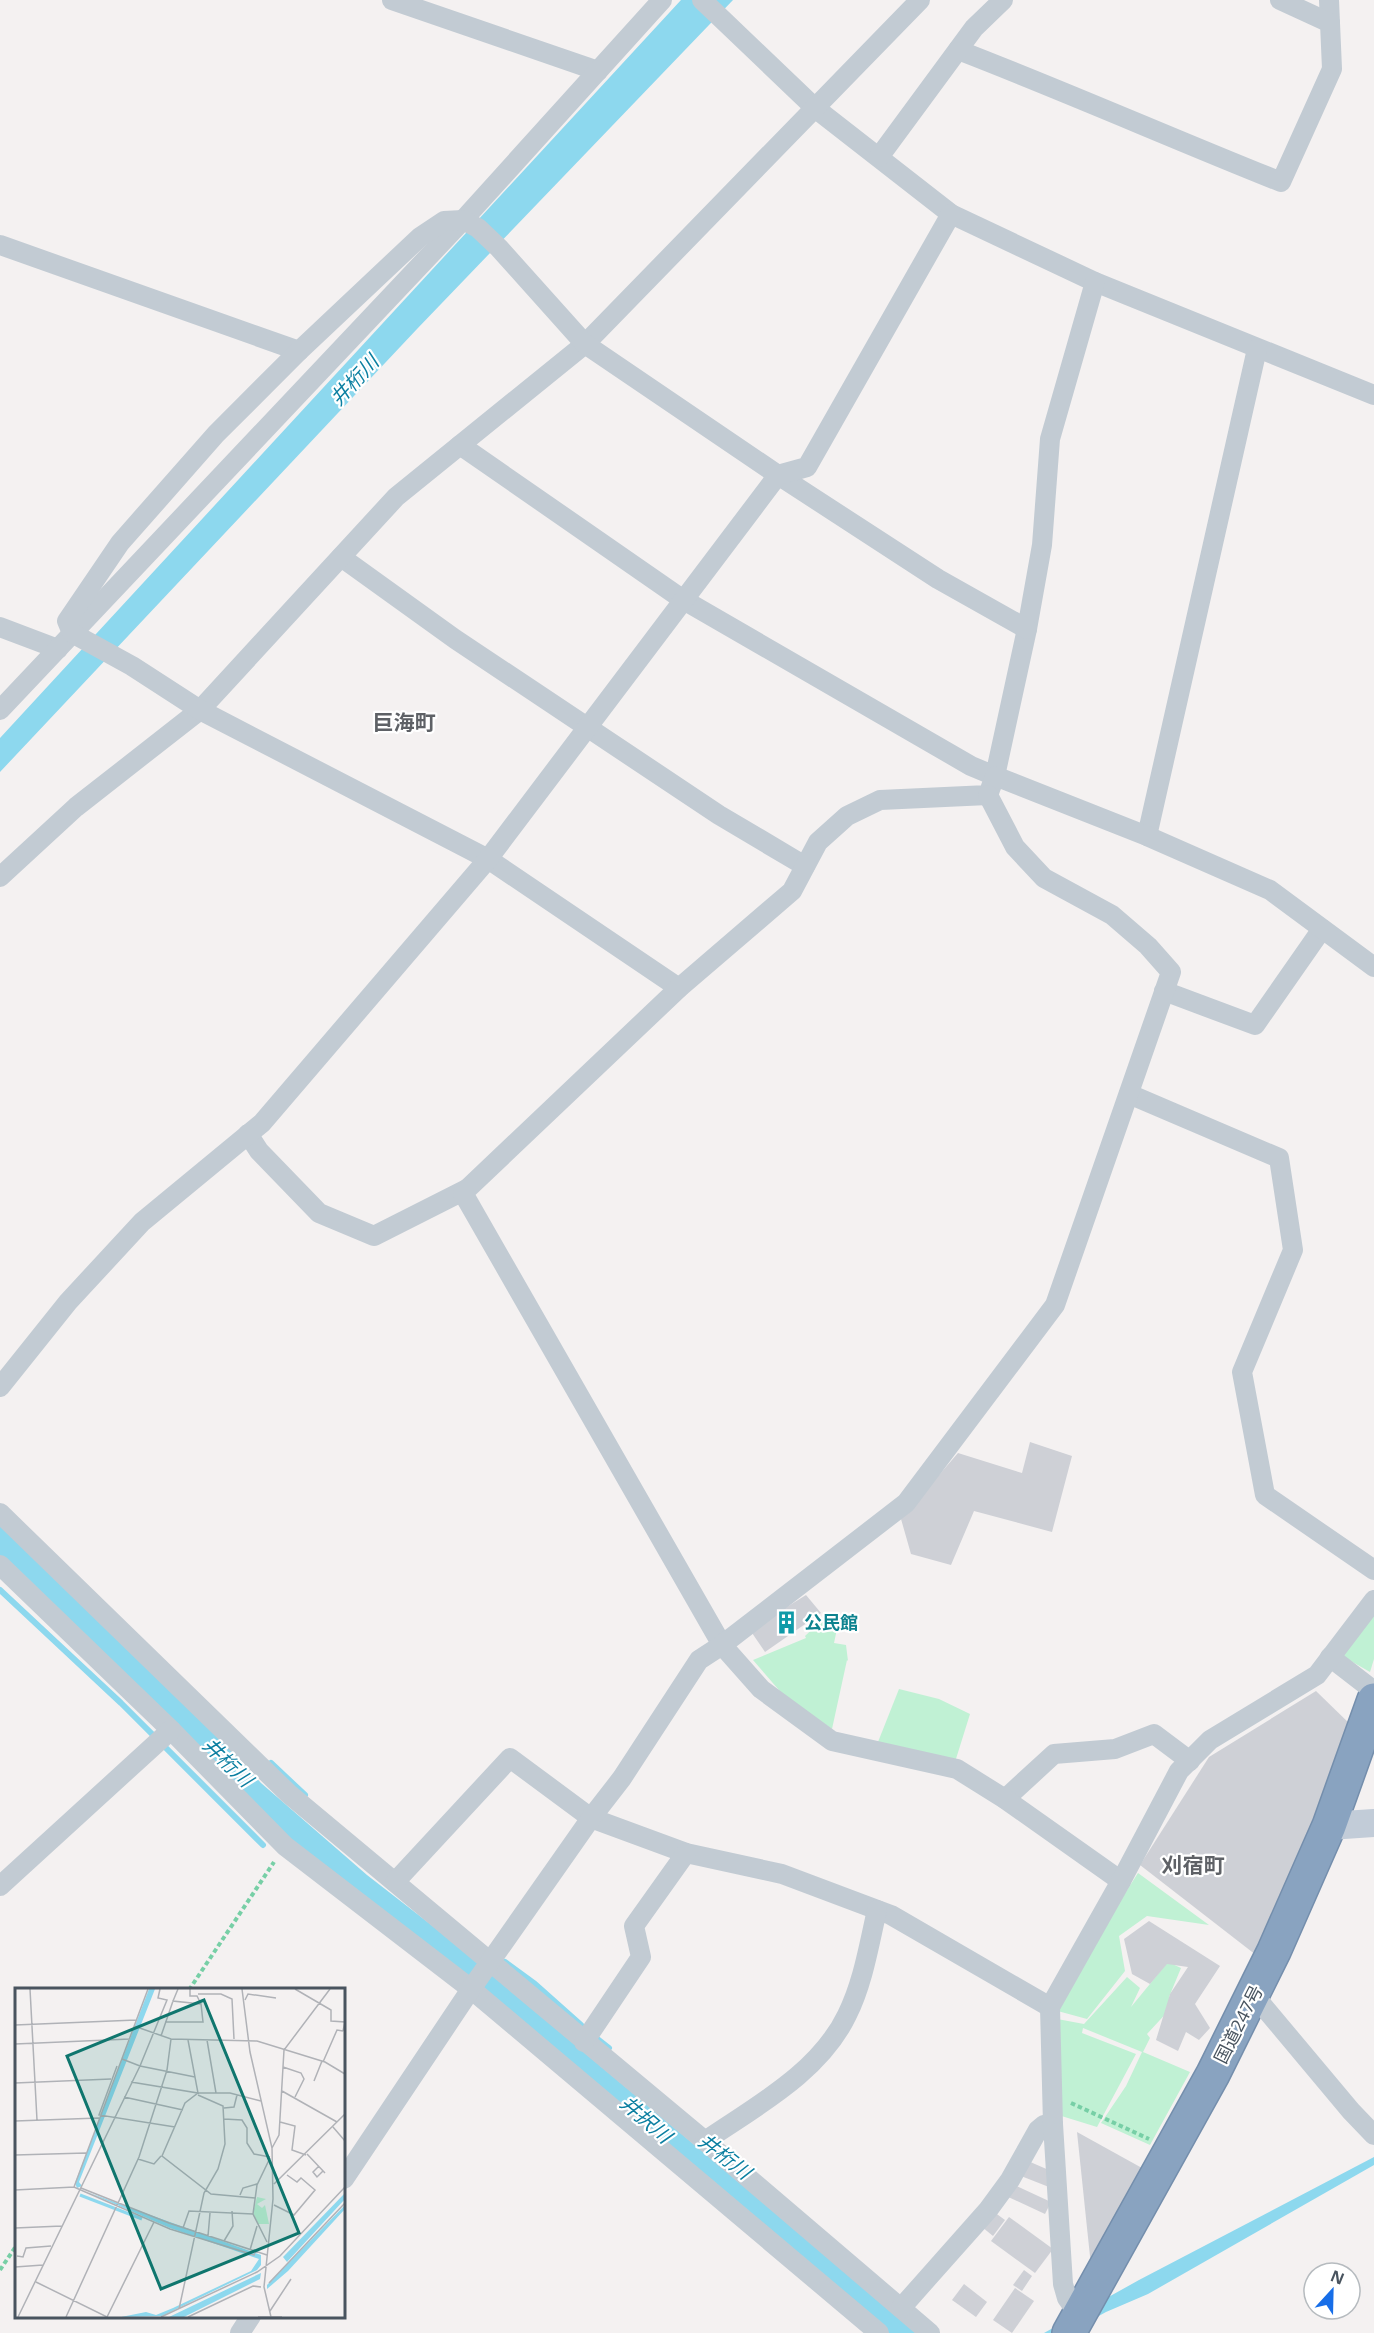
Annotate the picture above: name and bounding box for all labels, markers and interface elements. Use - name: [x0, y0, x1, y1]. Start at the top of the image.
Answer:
- water label: 井桁川: [324, 347, 386, 411]
- district label: 巨海町: [373, 708, 436, 736]
- building icon: 公民館: [773, 1609, 799, 1635]
- place label: 公民館: [804, 1610, 858, 1634]
- water label: 井桁川: [197, 1731, 260, 1794]
- district label: 刈宿町: [1162, 1851, 1225, 1879]
- street label: 国道247号: [1208, 1981, 1268, 2067]
- inset map: [15, 1988, 345, 2318]
- water label: 井択川: [615, 2089, 679, 2150]
- water label: 井桁川: [693, 2127, 759, 2186]
- north arrow: [1302, 2261, 1362, 2321]
- text: N: [1327, 2264, 1348, 2290]

